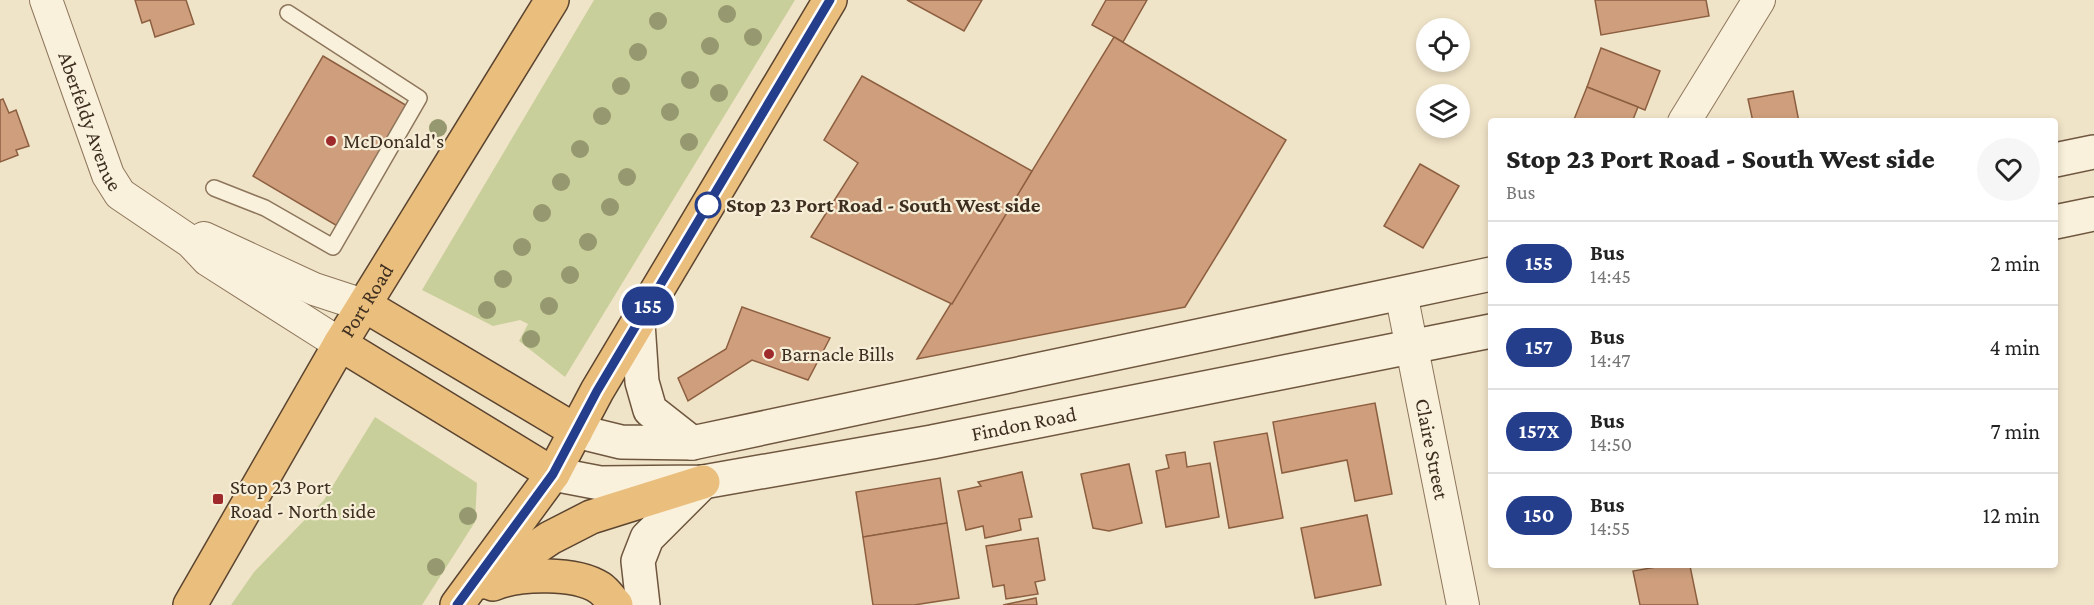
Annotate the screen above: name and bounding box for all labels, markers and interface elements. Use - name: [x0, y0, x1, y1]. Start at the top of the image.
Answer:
- map controls: [1416, 18, 1470, 138]
- button: locate: [1416, 18, 1470, 72]
- street label: Aberfeldy Avenue: [53, 48, 127, 196]
- button: layers: [1416, 84, 1470, 138]
- place label: McDonald's: [343, 129, 444, 153]
- marker: McDonald's: [324, 134, 338, 148]
- button: heart: [1977, 138, 2040, 201]
- text: Stop 23 Port Road - South West side: [1506, 143, 1935, 174]
- text: Bus: [1506, 181, 1535, 203]
- marker: Stop 23 Port Road - South West side: [695, 192, 721, 218]
- place label: Stop 23 Port Road - South West side: [726, 193, 1041, 217]
- text: Bus: [1590, 240, 1624, 265]
- text: 155: [1525, 251, 1553, 275]
- text: 2 min: [1990, 251, 2040, 276]
- street label: Port Road: [335, 260, 398, 342]
- text: 14:45: [1590, 265, 1631, 287]
- line badge: 155: [614, 286, 682, 326]
- text: 155: [634, 294, 662, 318]
- text: Bus: [1590, 324, 1624, 349]
- text: 157: [1525, 335, 1553, 359]
- text: 4 min: [1989, 335, 2040, 360]
- place label: Barnacle Bills: [781, 342, 894, 366]
- marker: Barnacle Bills: [762, 347, 776, 361]
- text: 14:47: [1590, 349, 1630, 371]
- street label: Claire Street: [1410, 396, 1454, 503]
- street label: Findon Road: [969, 402, 1078, 446]
- text: Bus: [1590, 408, 1624, 433]
- text: 157X: [1519, 419, 1559, 443]
- text: 7 min: [1990, 419, 2040, 444]
- text: 14:50: [1590, 433, 1632, 455]
- place label: Stop 23 Port Road - North side: [230, 475, 376, 523]
- marker: Stop 23 Port Road - North side: [211, 492, 225, 506]
- text: Bus: [1590, 492, 1624, 517]
- text: 150: [1524, 503, 1554, 527]
- text: 12 min: [1983, 503, 2040, 528]
- text: 14:55: [1590, 517, 1630, 539]

